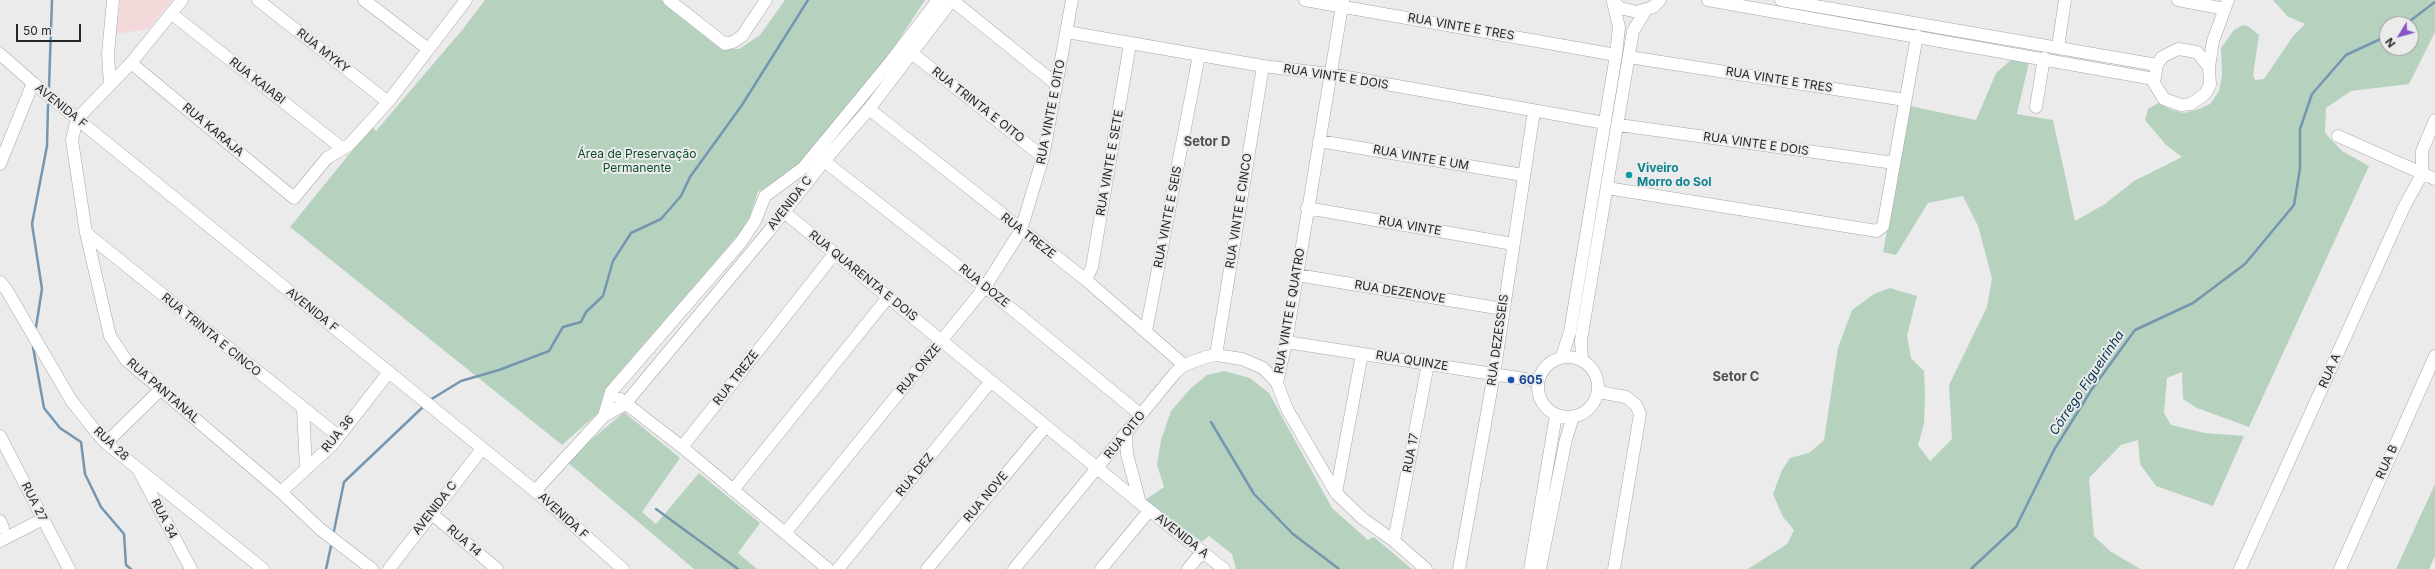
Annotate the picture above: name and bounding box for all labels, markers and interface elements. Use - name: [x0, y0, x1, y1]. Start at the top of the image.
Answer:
- street label: RUA VINTE E TRES: [1407, 11, 1515, 43]
- scale bar: [18, 16, 83, 42]
- north arrow: [2379, 16, 2419, 56]
- text: 50 m: [23, 23, 52, 38]
- street label: RUA MYKY: [294, 26, 352, 76]
- text: N: [2382, 35, 2398, 50]
- street label: RUA KAIABI: [226, 55, 288, 107]
- street label: RUA VINTE E OITO: [1034, 58, 1068, 166]
- street label: RUA VINTE E DOIS: [1282, 62, 1390, 92]
- street label: RUA TRINTA E OITO: [929, 64, 1027, 146]
- street label: RUA VINTE E TRES: [1725, 64, 1833, 96]
- street label: AVENIDA F: [32, 81, 90, 131]
- street label: RUA KARAJA: [180, 100, 246, 160]
- street label: RUA VINTE E SETE: [1094, 109, 1126, 217]
- street label: RUA VINTE E DOIS: [1702, 129, 1810, 159]
- district label: Setor D: [1184, 134, 1230, 150]
- street label: RUA VINTE E UM: [1372, 142, 1470, 174]
- park label: Área de Preservação Permanente: [578, 147, 696, 175]
- street label: RUA VINTE E CINCO: [1223, 152, 1255, 270]
- place label: Viveiro Morro do Sol: [1637, 161, 1712, 189]
- street label: RUA VINTE E SEIS: [1151, 165, 1185, 269]
- marker: Viveiro Morro do Sol: [1624, 170, 1634, 180]
- street label: AVENIDA C: [765, 173, 815, 233]
- street label: RUA TREZE: [998, 210, 1058, 262]
- street label: RUA VINTE: [1377, 213, 1443, 239]
- street label: RUA QUARENTA E DOIS: [806, 228, 920, 324]
- street label: RUA VINTE E QUATRO: [1272, 247, 1308, 375]
- street label: RUA DOZE: [956, 261, 1012, 311]
- street label: RUA DEZENOVE: [1353, 278, 1447, 306]
- street label: AVENIDA F: [283, 285, 341, 335]
- street label: RUA TRINTA E CINCO: [158, 290, 264, 380]
- street label: RUA DEZESSEIS: [1484, 293, 1512, 387]
- water label: Córrego Figueirinha: [2046, 328, 2128, 438]
- street label: RUA ONZE: [894, 341, 944, 397]
- street label: RUA TREZE: [710, 348, 762, 408]
- street label: RUA QUINZE: [1375, 348, 1449, 374]
- street label: RUA A: [2316, 351, 2344, 391]
- street label: RUA PANTANAL: [124, 356, 202, 426]
- district label: Setor C: [1713, 369, 1759, 385]
- place label: 605: [1519, 373, 1543, 387]
- marker: 605: [1506, 375, 1516, 385]
- street label: RUA OITO: [1101, 408, 1149, 462]
- street label: RUA 36: [319, 413, 357, 455]
- street label: RUA 28: [90, 424, 132, 464]
- street label: RUA 17: [1400, 432, 1422, 474]
- street label: RUA B: [2373, 443, 2401, 481]
- street label: RUA DEZ: [893, 450, 937, 500]
- street label: RUA NOVE: [961, 469, 1011, 525]
- street label: AVENIDA C: [410, 478, 460, 538]
- street label: RUA 27: [18, 480, 50, 524]
- street label: AVENIDA F: [535, 490, 591, 542]
- street label: RUA 34: [148, 496, 180, 542]
- street label: AVENIDA A: [1153, 511, 1211, 561]
- street label: RUA 14: [444, 522, 484, 560]

